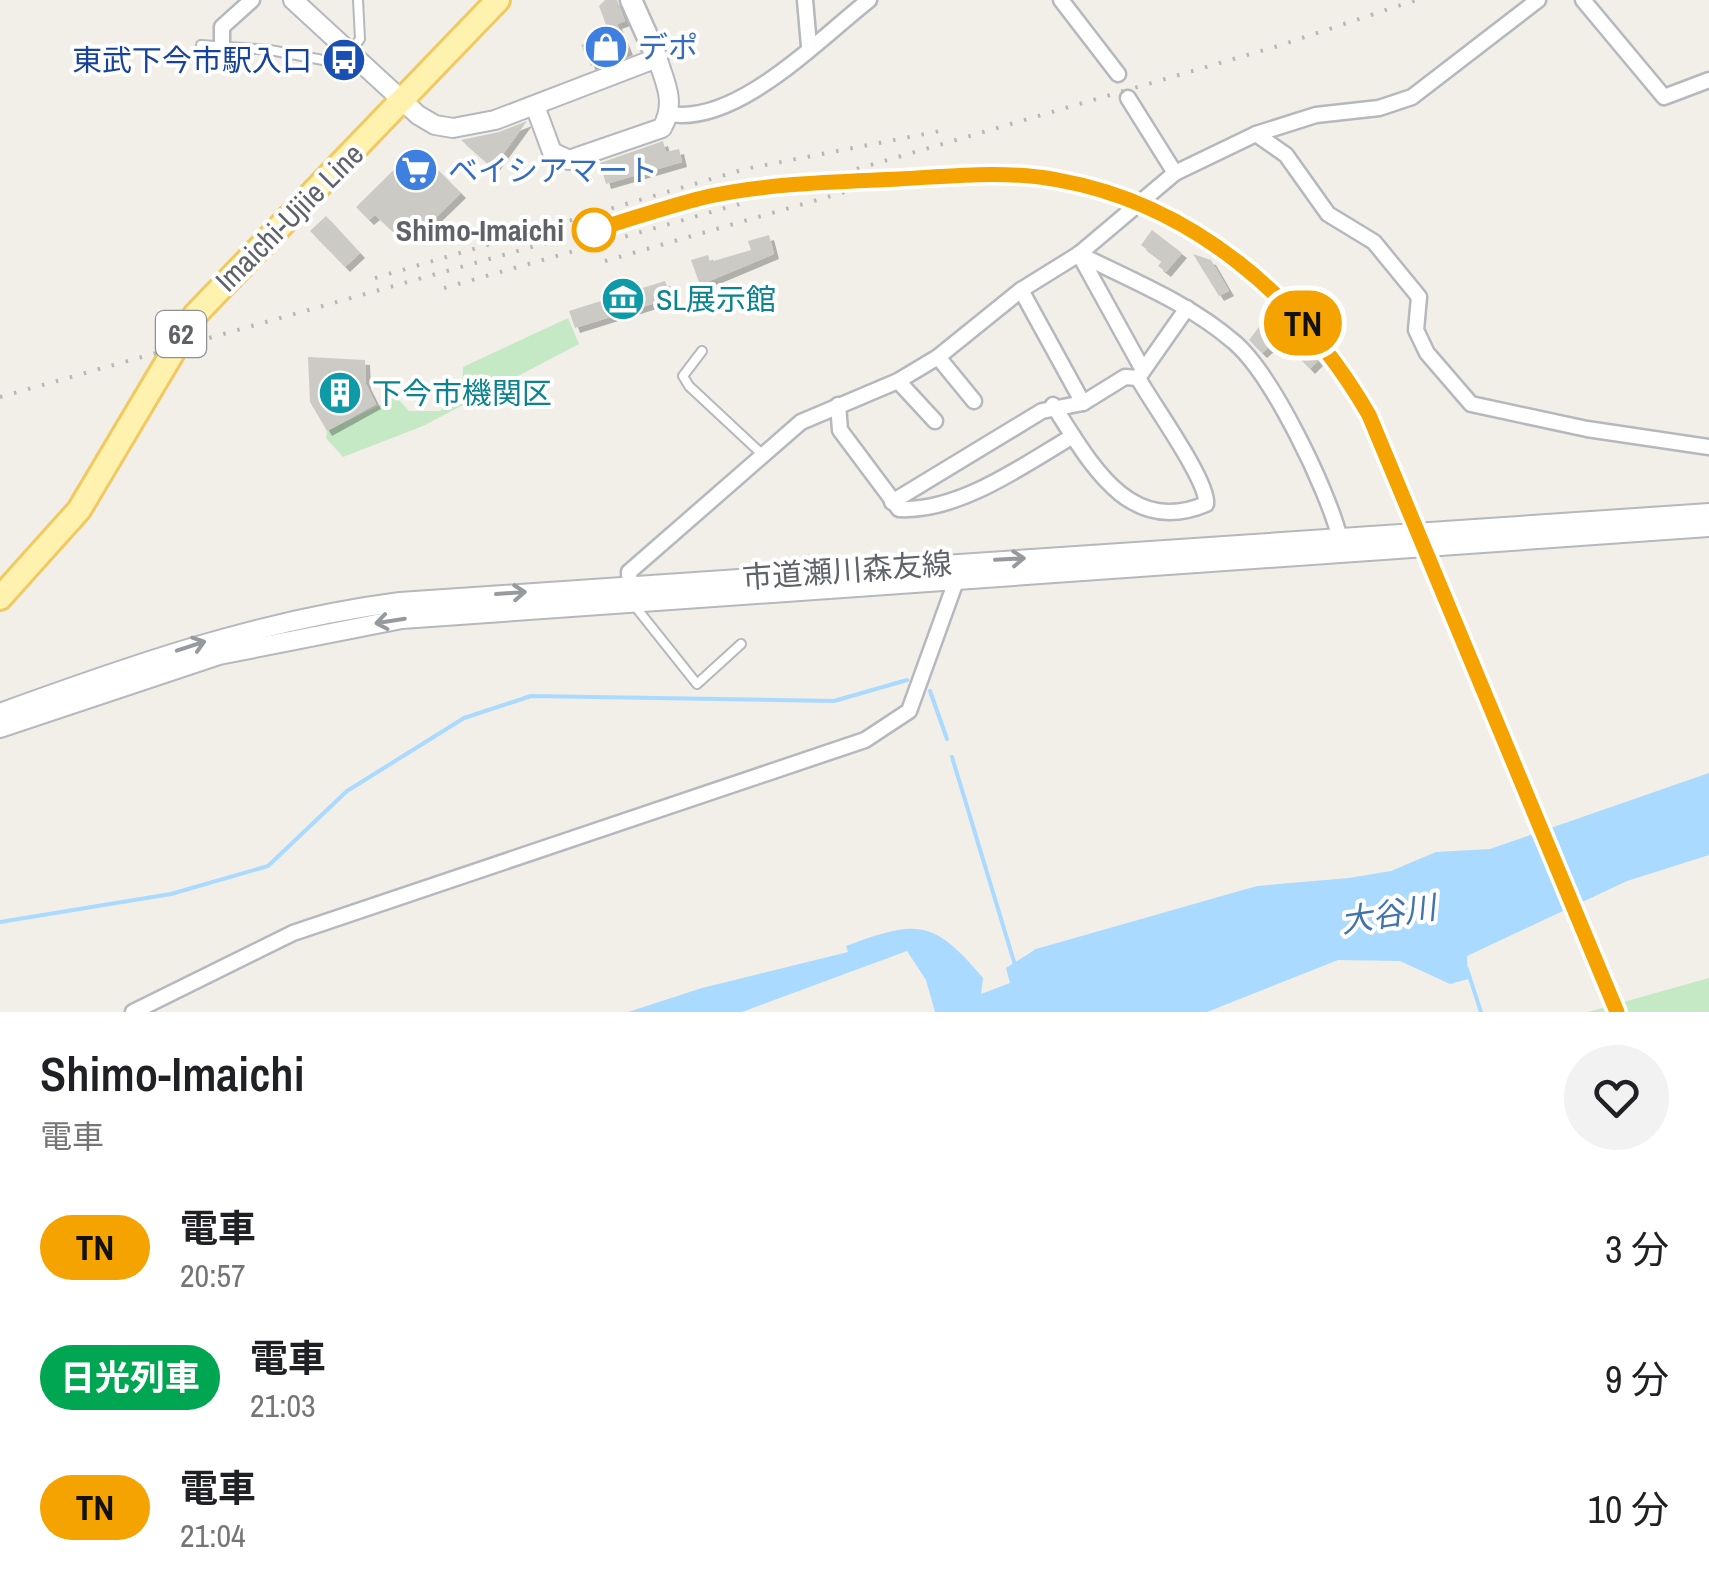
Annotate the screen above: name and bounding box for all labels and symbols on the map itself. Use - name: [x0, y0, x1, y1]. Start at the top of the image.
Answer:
- shop icon: デポ: [583, 24, 629, 70]
- place label: デポ: [638, 27, 698, 67]
- bus stop icon: 東武下今市駅入口: [321, 37, 367, 83]
- place label: 東武下今市駅入口: [72, 40, 312, 80]
- street label: Imaichi-Ujiie Line: [206, 134, 372, 300]
- supermarket icon: ベイシアマート: [393, 147, 439, 193]
- place label: ベイシアマート: [448, 150, 658, 190]
- marker: Shimo-Imaichi: [573, 209, 615, 251]
- place label: Shimo-Imaichi: [396, 210, 564, 250]
- museum icon: SL展示館: [600, 276, 646, 322]
- place label: SL展示館: [656, 279, 776, 319]
- line badge: TN: [1258, 290, 1348, 356]
- road number: 62: [156, 311, 206, 357]
- building icon: 下今市機関区: [317, 370, 363, 416]
- place label: 下今市機関区: [372, 373, 552, 413]
- street label: 市道瀬川森友線: [741, 543, 953, 597]
- one-way arrow: [993, 549, 1025, 568]
- one-way arrow: [494, 583, 526, 602]
- one-way arrow: [374, 613, 407, 631]
- one-way arrow: [175, 635, 206, 653]
- water label: 大谷川: [1337, 885, 1442, 943]

